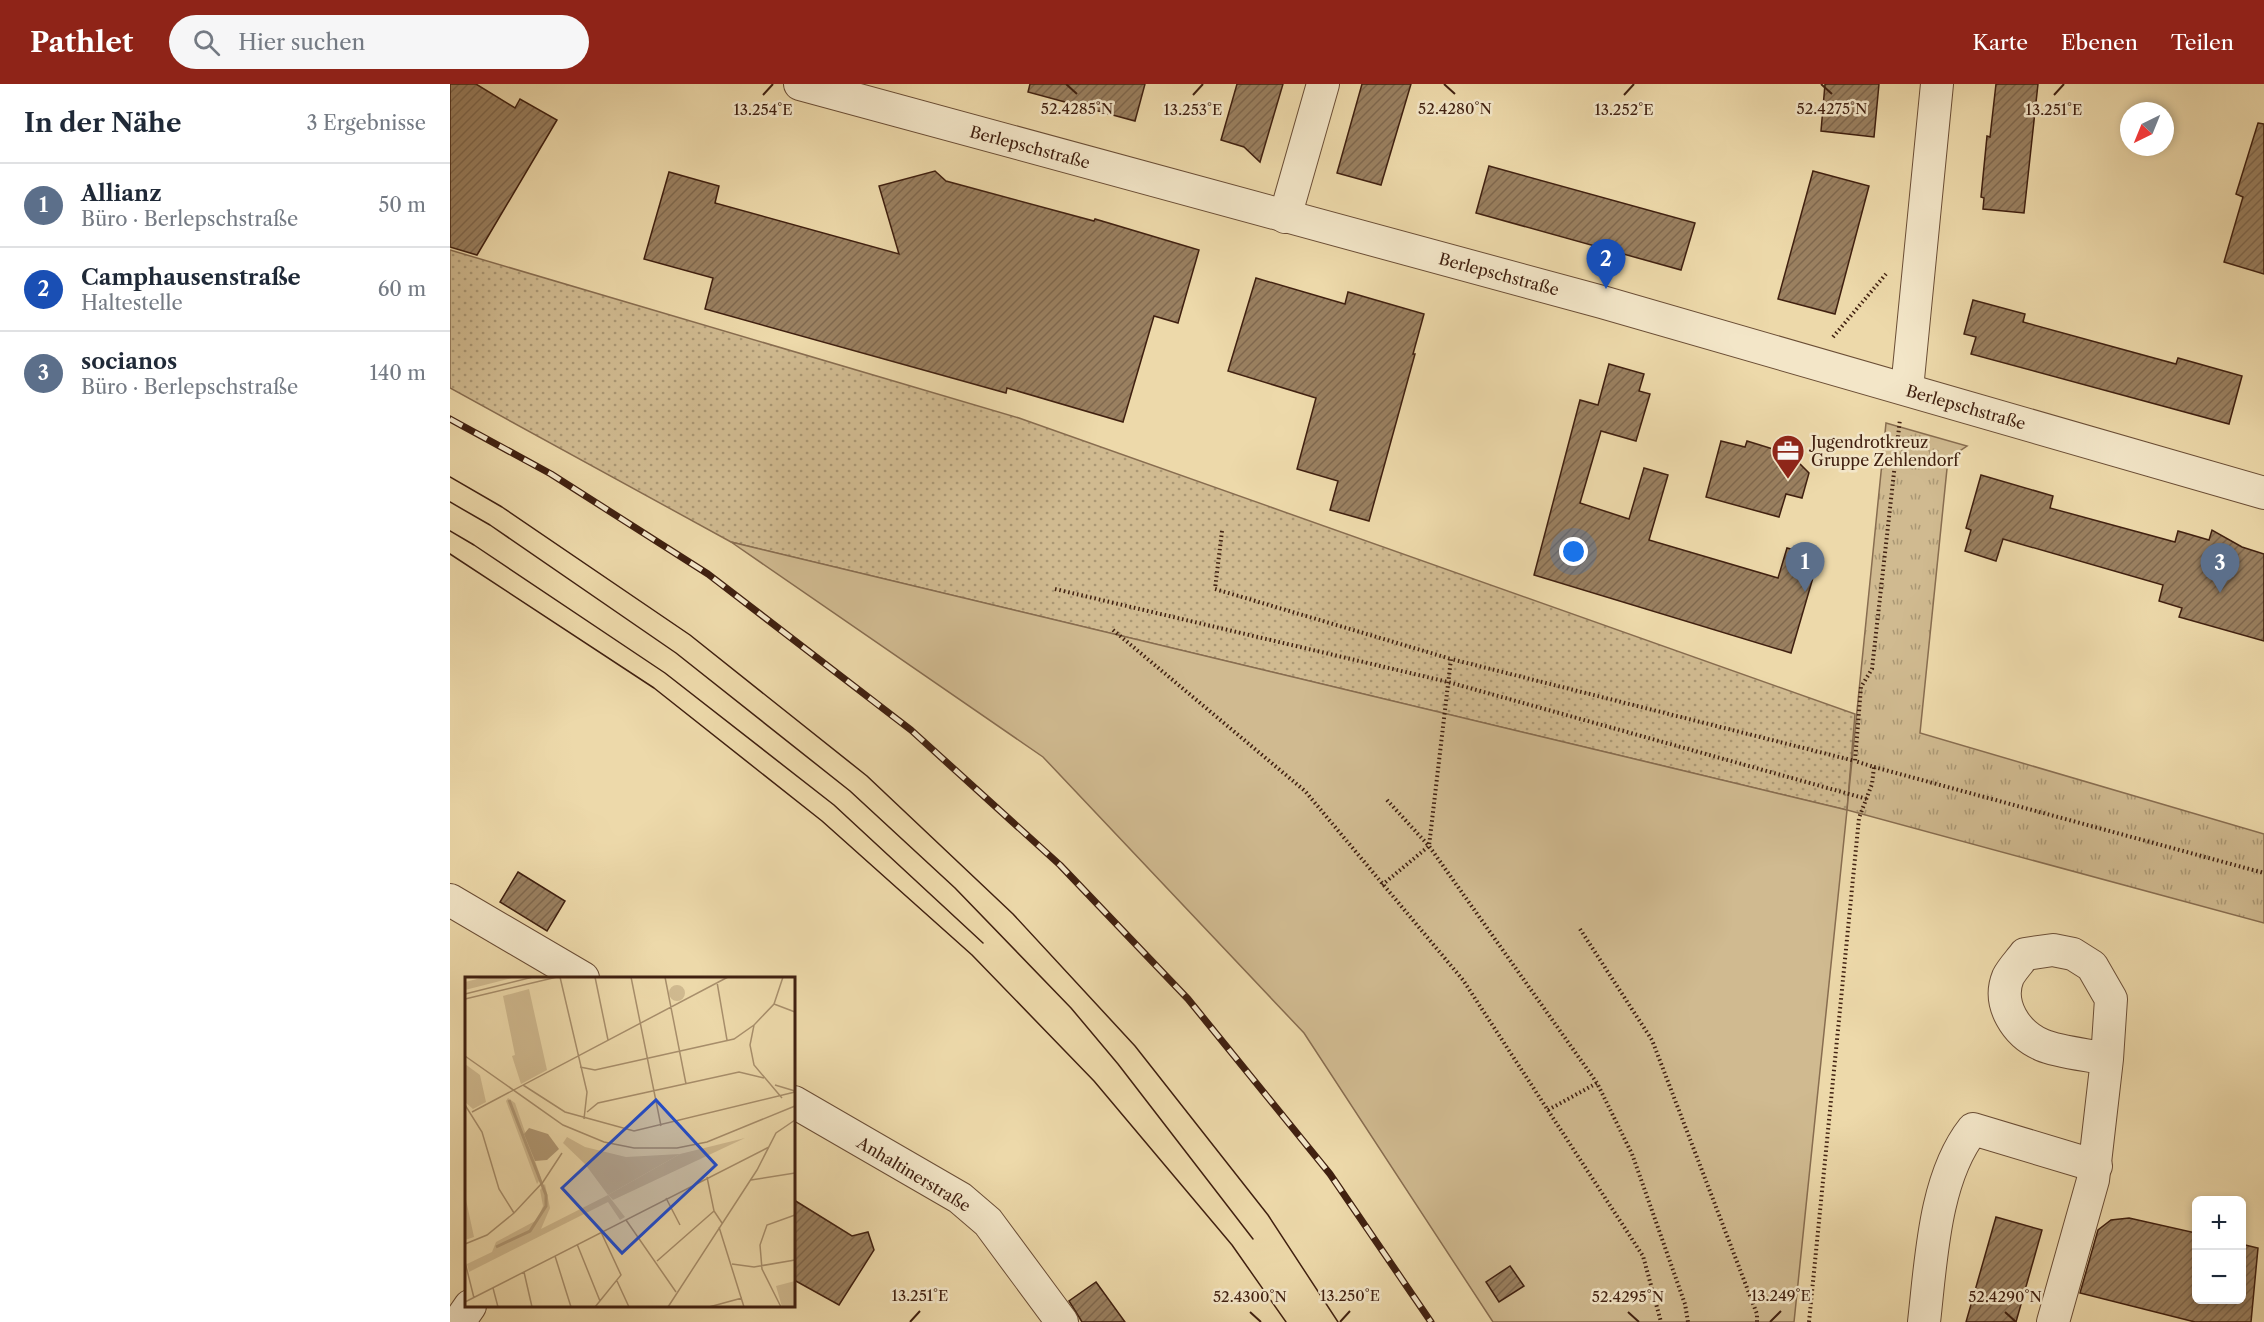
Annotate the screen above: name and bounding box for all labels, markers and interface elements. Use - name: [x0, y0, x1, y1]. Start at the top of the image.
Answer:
- search box: [169, 15, 589, 69]
- text: Pathlet: [30, 25, 133, 59]
- icon: search: [190, 26, 223, 59]
- text: Hier suchen: [238, 29, 365, 56]
- text: Karte: [1973, 30, 2028, 55]
- text: Ebenen: [2061, 30, 2138, 55]
- text: Teilen: [2171, 30, 2234, 55]
- text: 52.4285°N: [1041, 99, 1113, 118]
- text: 52.4280°N: [1418, 99, 1492, 118]
- text: 52.4275°N: [1797, 99, 1867, 118]
- text: 13.254°E: [733, 100, 793, 119]
- text: 13.253°E: [1164, 100, 1222, 119]
- text: 13.252°E: [1594, 100, 1654, 119]
- text: 13.251°E: [2026, 100, 2082, 119]
- north arrow: [2120, 102, 2174, 156]
- text: In der Nähe: [24, 107, 181, 139]
- text: 3 Ergebnisse: [307, 111, 426, 135]
- street label: Berlepschstraße: [968, 121, 1092, 173]
- text: Allianz: [81, 180, 162, 207]
- text: 1: [39, 193, 48, 217]
- text: 50 m: [379, 193, 426, 217]
- text: Büro · Berlepschstraße: [81, 207, 298, 231]
- pin: 2: [1586, 240, 1626, 289]
- street label: Berlepschstraße: [1437, 248, 1561, 300]
- text: Camphausenstraße: [81, 264, 301, 291]
- text: 2: [38, 277, 49, 301]
- text: 60 m: [378, 277, 426, 301]
- text: Haltestelle: [81, 291, 183, 315]
- text: socianos: [81, 348, 177, 375]
- text: 3: [38, 361, 49, 385]
- text: 140 m: [369, 361, 426, 385]
- text: Büro · Berlepschstraße: [81, 375, 298, 399]
- street label: Berlepschstraße: [1904, 380, 2028, 434]
- place label: Jugendrotkreuz Gruppe Zehlendorf: [1808, 432, 1961, 470]
- office icon: Jugendrotkreuz Gruppe Zehlendorf: [1770, 433, 1806, 480]
- your location: [1559, 537, 1588, 566]
- pin: 1: [1786, 542, 1824, 592]
- pin: 3: [2200, 544, 2240, 593]
- inset map: [465, 977, 795, 1307]
- street label: Anhaltinerstraße: [853, 1132, 974, 1216]
- map controls: [2192, 1196, 2246, 1304]
- button: +: [2192, 1196, 2246, 1250]
- button: −: [2192, 1250, 2246, 1304]
- text: 13.251°E: [892, 1286, 948, 1305]
- text: 13.250°E: [1320, 1286, 1380, 1305]
- text: 13.249°E: [1751, 1286, 1811, 1305]
- text: 52.4300°N: [1213, 1287, 1287, 1306]
- text: 52.4295°N: [1592, 1287, 1664, 1306]
- text: 52.4290°N: [1968, 1287, 2042, 1306]

